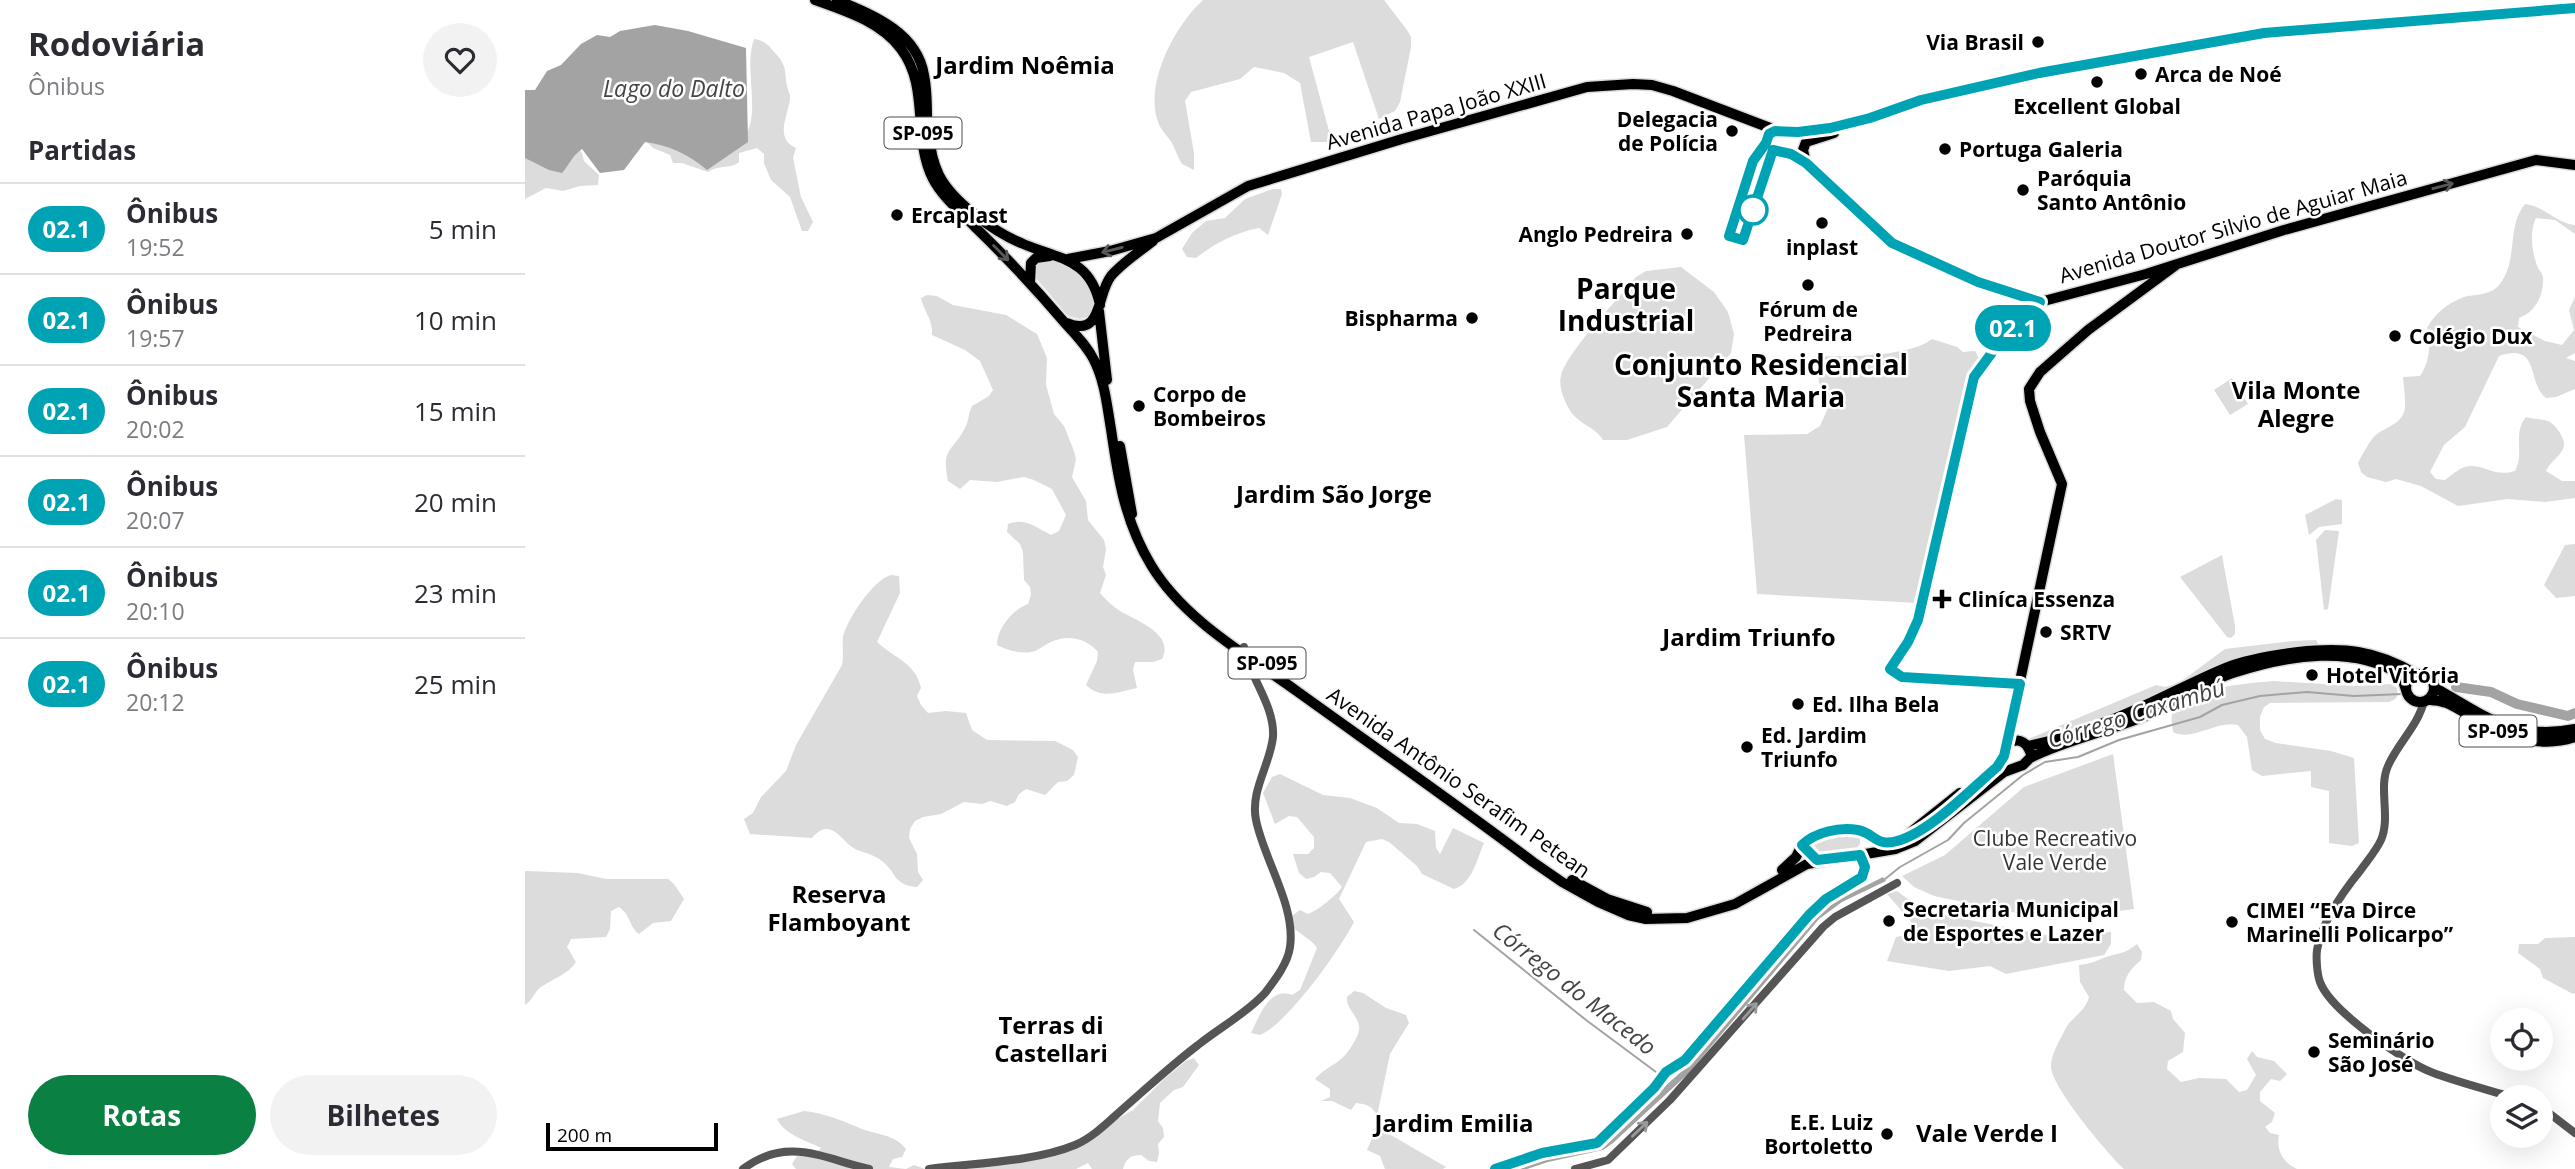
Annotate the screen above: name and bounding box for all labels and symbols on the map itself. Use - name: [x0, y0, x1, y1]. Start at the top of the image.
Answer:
- place label: Via Brasil: [1926, 28, 2024, 56]
- marker: Via Brasil: [2030, 34, 2046, 50]
- district label: Jardim Noêmia: [933, 48, 1115, 81]
- place label: Arca de Noé: [2155, 60, 2282, 88]
- street label: Avenida Papa João XXIII: [1323, 66, 1549, 156]
- marker: Arca de Noé: [2133, 66, 2149, 82]
- water label: Lago do Dalto: [603, 72, 745, 104]
- marker: Excellent Global: [2089, 74, 2105, 90]
- place label: Excellent Global: [2013, 92, 2181, 120]
- place label: Delegacia de Polícia: [1617, 105, 1718, 157]
- road number: SP-095: [885, 118, 961, 148]
- marker: Delegacia de Polícia: [1724, 123, 1740, 139]
- place label: Portuga Galeria: [1959, 135, 2123, 163]
- marker: Portuga Galeria: [1937, 141, 1953, 157]
- street label: Avenida Doutor Silvio de Aguiar Maia: [2056, 163, 2410, 289]
- place label: Paróquia Santo Antônio: [2037, 164, 2186, 216]
- one-way arrow: [2431, 179, 2454, 192]
- marker: Paróquia Santo Antônio: [2015, 182, 2031, 198]
- unlabelled marker: [1738, 195, 1768, 225]
- place label: Ercaplast: [911, 201, 1008, 229]
- marker: Ercaplast: [889, 207, 905, 223]
- marker: inplast: [1814, 215, 1830, 231]
- place label: Anglo Pedreira: [1519, 220, 1673, 248]
- marker: Anglo Pedreira: [1679, 226, 1695, 242]
- place label: inplast: [1786, 233, 1858, 261]
- one-way arrow: [993, 244, 1010, 261]
- one-way arrow: [1101, 244, 1124, 257]
- district label: Parque Industrial: [1558, 269, 1694, 339]
- marker: Fórum de Pedreira: [1800, 277, 1816, 293]
- place label: Fórum de Pedreira: [1758, 295, 1858, 347]
- place label: Bispharma: [1344, 304, 1458, 332]
- line badge: 02.1: [1964, 305, 2062, 351]
- marker: Bispharma: [1464, 310, 1480, 326]
- place label: Colégio Dux: [2409, 322, 2533, 350]
- marker: Colégio Dux: [2387, 328, 2403, 344]
- district label: Conjunto Residencial Santa Maria: [1614, 345, 1908, 415]
- district label: Vila Monte Alegre: [2232, 373, 2360, 434]
- place label: Corpo de Bombeiros: [1153, 380, 1266, 432]
- marker: Corpo de Bombeiros: [1131, 398, 1147, 414]
- district label: Jardim São Jorge: [1234, 477, 1432, 510]
- place label: Cliníca Essenza: [1958, 585, 2115, 613]
- marker: Cliníca Essenza: [1932, 589, 1952, 609]
- place label: SRTV: [2060, 618, 2112, 646]
- district label: Jardim Triunfo: [1660, 620, 1836, 653]
- marker: SRTV: [2038, 624, 2054, 640]
- road number: SP-095: [1229, 648, 1305, 678]
- place label: Hotel Vitória: [2326, 661, 2459, 689]
- marker: Hotel Vitória: [2304, 667, 2320, 683]
- water label: Córrego Caxambú: [2043, 671, 2229, 755]
- street label: Avenida Antônio Serafim Petean: [1322, 680, 1596, 884]
- place label: Ed. Ilha Bela: [1812, 690, 1939, 718]
- marker: Ed. Ilha Bela: [1790, 696, 1806, 712]
- road number: SP-095: [2459, 716, 2536, 746]
- place label: Ed. Jardim Triunfo: [1761, 721, 1867, 773]
- marker: Ed. Jardim Triunfo: [1739, 739, 1755, 755]
- park label: Clube Recreativo Vale Verde: [1973, 824, 2137, 876]
- district label: Reserva Flamboyant: [768, 877, 910, 938]
- place label: Secretaria Municipal de Esportes e Lazer: [1903, 895, 2119, 947]
- place label: CIMEI “Eva Dirce Marinelli Policarpo”: [2246, 896, 2454, 948]
- marker: Secretaria Municipal de Esportes e Lazer: [1881, 913, 1897, 929]
- water label: Córrego do Macedo: [1487, 914, 1663, 1062]
- marker: CIMEI “Eva Dirce Marinelli Policarpo”: [2224, 914, 2240, 930]
- one-way arrow: [1742, 1002, 1758, 1020]
- district label: Terras di Castellari: [994, 1008, 1108, 1069]
- place label: Seminário São José: [2328, 1026, 2434, 1078]
- marker: Seminário São José: [2306, 1044, 2322, 1060]
- district label: Jardim Emilia: [1372, 1106, 1534, 1139]
- place label: E.E. Luiz Bortoletto: [1764, 1108, 1873, 1160]
- district label: Vale Verde I: [1916, 1116, 2058, 1149]
- scale bar: [546, 1120, 717, 1152]
- one-way arrow: [1631, 1121, 1648, 1138]
- marker: E.E. Luiz Bortoletto: [1879, 1126, 1895, 1142]

